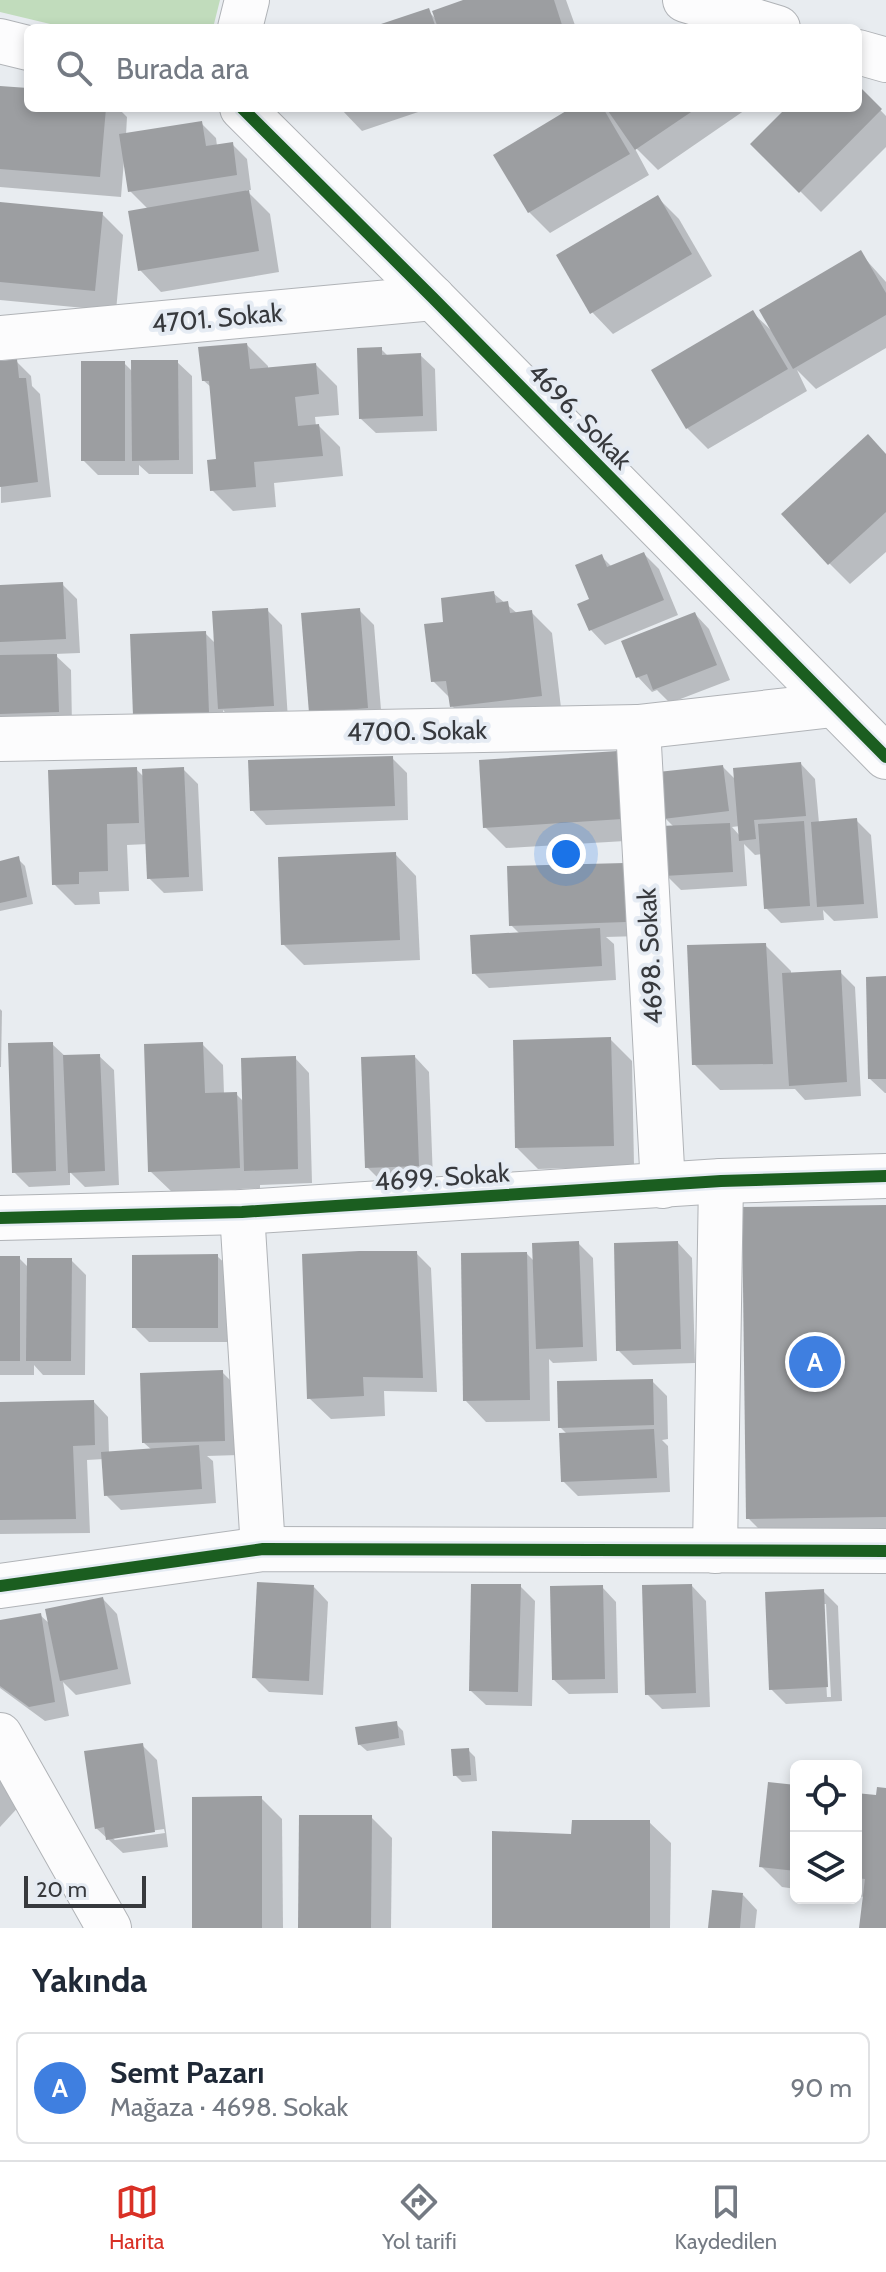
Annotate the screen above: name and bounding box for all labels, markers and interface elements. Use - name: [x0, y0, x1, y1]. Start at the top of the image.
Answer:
- search box: [24, 24, 862, 112]
- icon: search: [52, 46, 96, 90]
- text: Burada ara: [116, 50, 249, 87]
- street label: 4701. Sokak: [150, 296, 284, 340]
- street label: 4696. Sokak: [521, 356, 639, 476]
- street label: 4700. Sokak: [347, 714, 488, 748]
- your location: [546, 834, 586, 874]
- street label: 4698. Sokak: [630, 887, 670, 1025]
- street label: 4699. Sokak: [373, 1156, 511, 1198]
- pin: A: [789, 1332, 841, 1392]
- map controls: [790, 1760, 862, 1904]
- button: locate: [790, 1760, 862, 1832]
- button: layers: [790, 1832, 862, 1904]
- scale bar: [24, 1872, 146, 1908]
- text: 20 m: [36, 1876, 87, 1903]
- text: Yakında: [32, 1959, 147, 2001]
- text: Semt Pazarı: [110, 2054, 264, 2091]
- text: A: [52, 2072, 68, 2104]
- text: 90 m: [790, 2072, 852, 2104]
- text: Mağaza · 4698. Sokak: [110, 2091, 348, 2123]
- tab: Harita: [109, 2180, 164, 2255]
- tab: Yol tarifi: [382, 2180, 457, 2255]
- tab: Kaydedilen: [675, 2180, 777, 2255]

